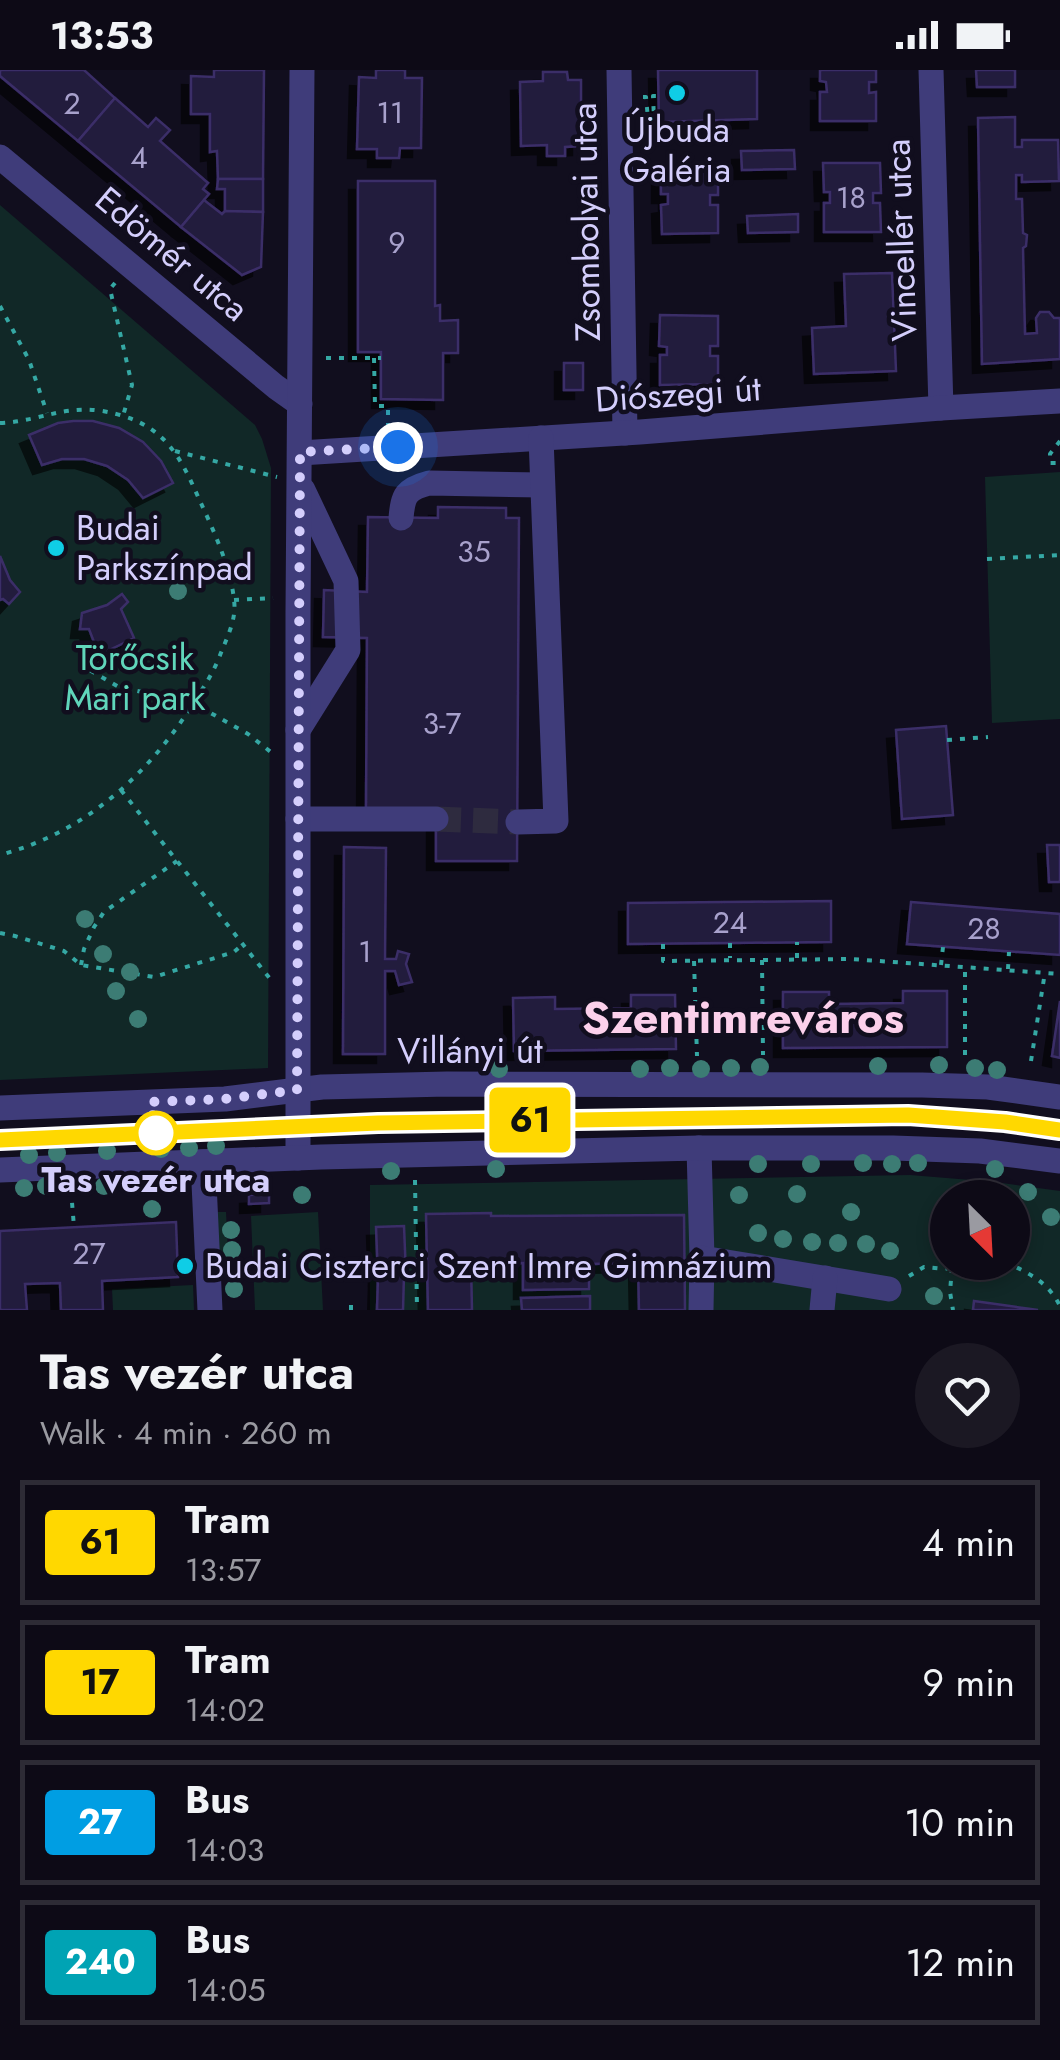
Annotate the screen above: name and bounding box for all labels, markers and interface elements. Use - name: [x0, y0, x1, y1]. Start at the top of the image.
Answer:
- text: 13:53: [50, 8, 153, 63]
- house number: 2: [63, 82, 81, 125]
- marker: Újbuda Galéria: [666, 82, 688, 104]
- house number: 11: [377, 91, 404, 134]
- street label: Zsombolyai utca: [559, 102, 613, 342]
- place label: Újbuda Galéria: [623, 105, 731, 195]
- house number: 4: [130, 136, 148, 179]
- street label: Vincellér utca: [872, 138, 930, 342]
- street label: Edömér utca: [85, 175, 259, 333]
- house number: 18: [836, 176, 866, 219]
- house number: 9: [388, 221, 406, 264]
- street label: Diószegi út: [593, 363, 763, 425]
- your location: [373, 422, 423, 472]
- place label: Budai Parkszínpad: [76, 503, 253, 593]
- house number: 35: [457, 530, 491, 573]
- marker: Budai Parkszínpad: [45, 537, 67, 559]
- park label: Törőcsik Mari park: [65, 633, 206, 723]
- house number: 3-7: [423, 702, 461, 745]
- house number: 24: [713, 901, 747, 944]
- house number: 28: [967, 907, 1001, 950]
- house number: 1: [358, 930, 372, 973]
- district label: Szentimreváros: [582, 985, 904, 1050]
- street label: Villányi út: [397, 1026, 543, 1076]
- line badge: 61: [485, 1088, 575, 1152]
- text: 61: [509, 1095, 551, 1145]
- marker: Tas vezér utca: [135, 1112, 177, 1154]
- place label: Tas vezér utca: [41, 1155, 271, 1205]
- north arrow: [930, 1180, 1030, 1280]
- map controls: [930, 1180, 1030, 1280]
- house number: 27: [73, 1232, 106, 1275]
- place label: Budai Ciszterci Szent Imre Gimnázium: [205, 1241, 773, 1291]
- marker: Budai Ciszterci Szent Imre Gimnázium: [174, 1255, 196, 1277]
- text: Tas vezér utca: [40, 1338, 354, 1407]
- button: heart: [915, 1343, 1020, 1448]
- text: Walk · 4 min · 260 m: [40, 1410, 332, 1456]
- text: Tram: [185, 1492, 271, 1547]
- text: 4 min: [922, 1515, 1015, 1570]
- text: 61: [79, 1517, 121, 1567]
- text: 13:57: [185, 1547, 261, 1593]
- text: Tram: [185, 1632, 271, 1687]
- text: 9 min: [922, 1655, 1015, 1710]
- text: 17: [81, 1657, 119, 1707]
- text: 14:02: [185, 1687, 265, 1733]
- text: Bus: [185, 1772, 249, 1827]
- text: 10 min: [904, 1795, 1015, 1850]
- text: 27: [78, 1797, 122, 1847]
- text: 14:03: [185, 1827, 264, 1873]
- text: Bus: [186, 1912, 250, 1967]
- text: 12 min: [905, 1935, 1015, 1990]
- text: 240: [65, 1937, 136, 1987]
- text: 14:05: [186, 1967, 265, 2013]

